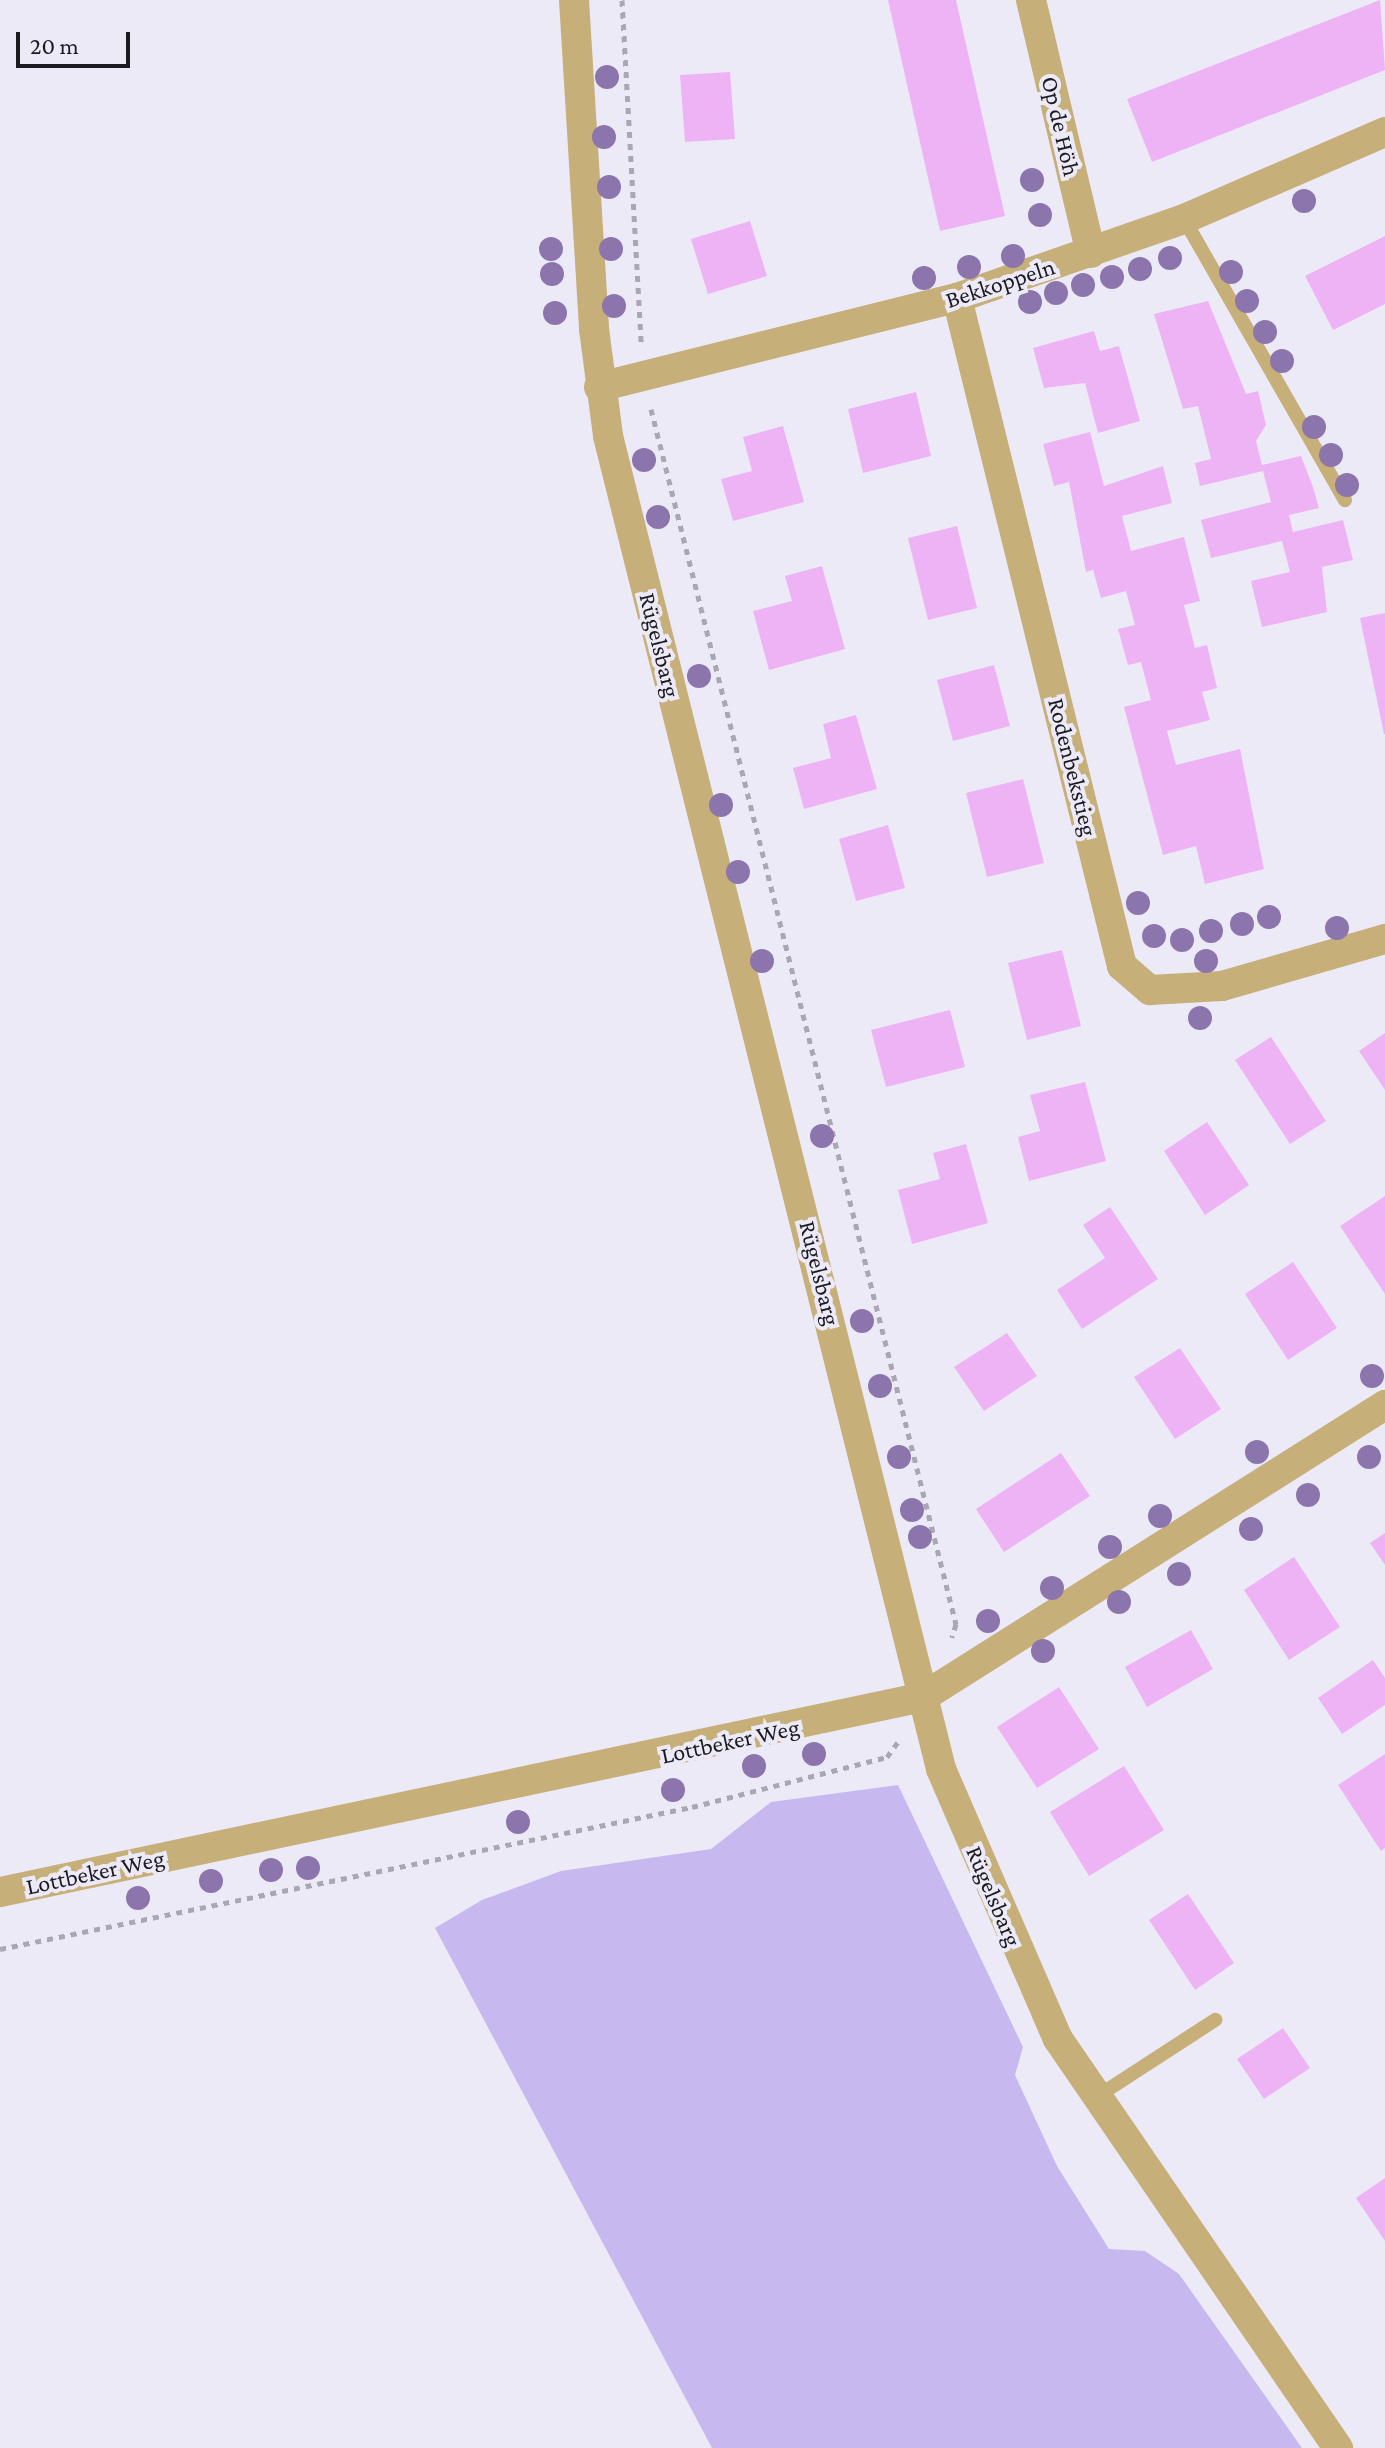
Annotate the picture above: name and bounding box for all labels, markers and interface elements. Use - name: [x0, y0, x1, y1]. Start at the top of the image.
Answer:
- scale bar: [20, 16, 134, 66]
- text: 20 m: [30, 32, 79, 59]
- street label: Op de Höh: [1036, 73, 1086, 179]
- street label: Bekkoppeln: [942, 252, 1058, 314]
- street label: Rügelsbarg: [633, 590, 687, 700]
- street label: Rodenbekstieg: [1042, 695, 1104, 839]
- street label: Rügelsbarg: [793, 1218, 847, 1328]
- street label: Lottbeker Weg: [658, 1712, 802, 1770]
- street label: Rügelsbarg: [960, 1841, 1028, 1951]
- street label: Lottbeker Weg: [23, 1843, 167, 1901]

